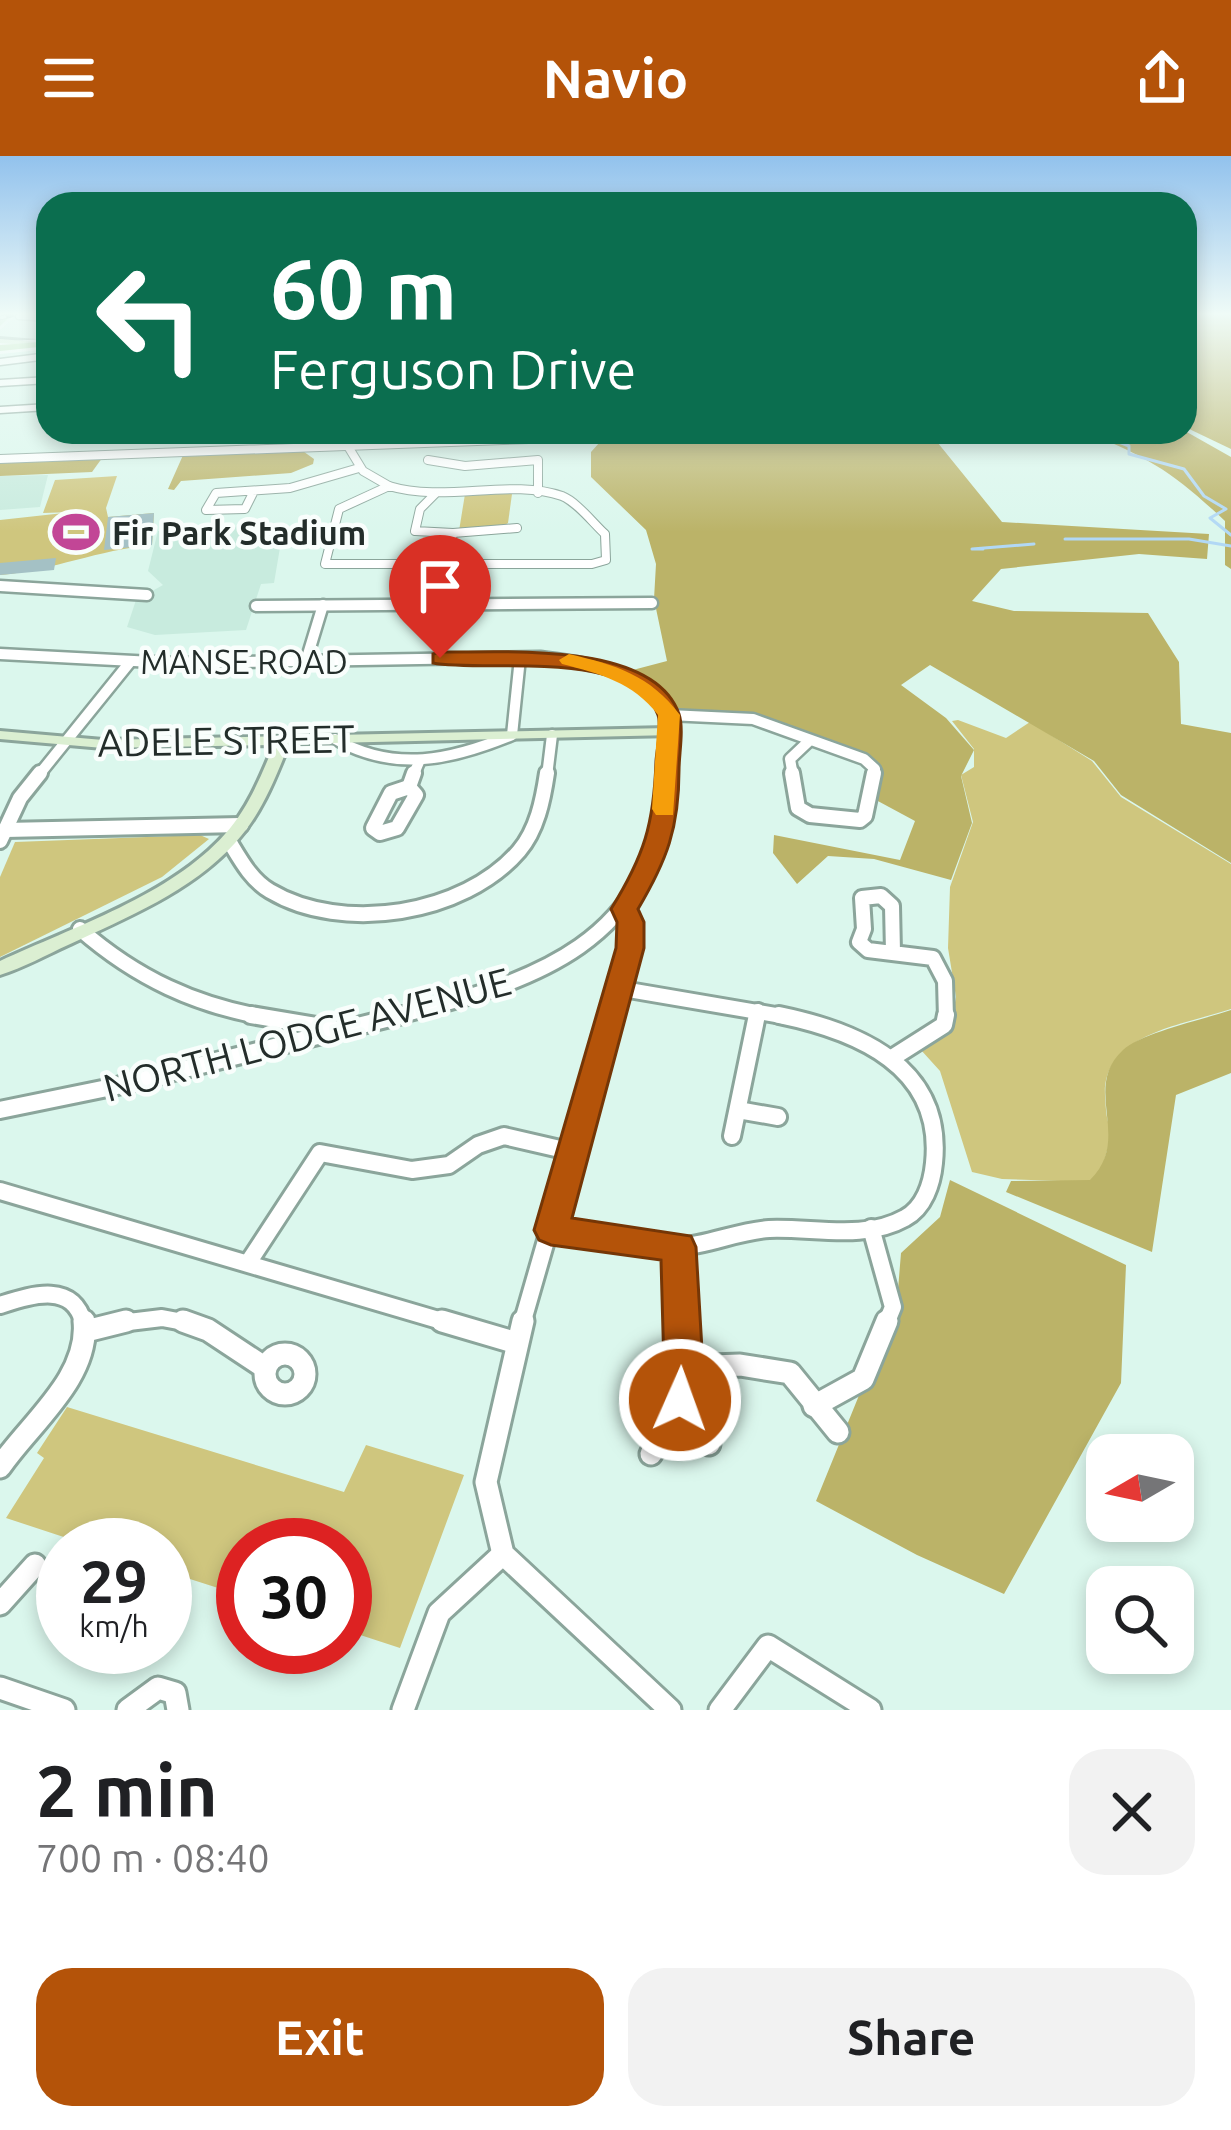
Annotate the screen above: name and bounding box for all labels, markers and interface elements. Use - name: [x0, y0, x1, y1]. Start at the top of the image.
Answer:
- icon: menu: [36, 45, 102, 111]
- icon: share: [1129, 45, 1195, 111]
- text: Navio: [543, 48, 688, 108]
- icon: left: [72, 240, 228, 396]
- text: 60 m: [270, 241, 457, 335]
- text: Ferguson Drive: [270, 339, 636, 399]
- sports icon: Fir Park Stadium: [51, 507, 101, 557]
- place label: Fir Park Stadium: [112, 514, 366, 551]
- pin: [389, 535, 491, 658]
- icon: arrive: [407, 553, 473, 619]
- street label: MANSE ROAD: [140, 643, 348, 680]
- street label: ADELE STREET: [97, 716, 355, 764]
- street label: NORTH LODGE AVENUE: [99, 959, 515, 1109]
- position arrow: [617, 1337, 743, 1463]
- north arrow: [1086, 1434, 1194, 1542]
- map controls: [1086, 1434, 1194, 1674]
- speed limit sign: 30: [216, 1518, 372, 1674]
- text: 29: [80, 1547, 148, 1614]
- button: search: [1086, 1566, 1194, 1674]
- text: km/h: [79, 1609, 149, 1643]
- button: close: [1069, 1749, 1195, 1875]
- text: 2 min: [36, 1750, 218, 1831]
- text: 700 m · 08:40: [36, 1836, 270, 1879]
- button: Exit: [36, 1968, 604, 2106]
- button: Share: [628, 1968, 1195, 2106]

